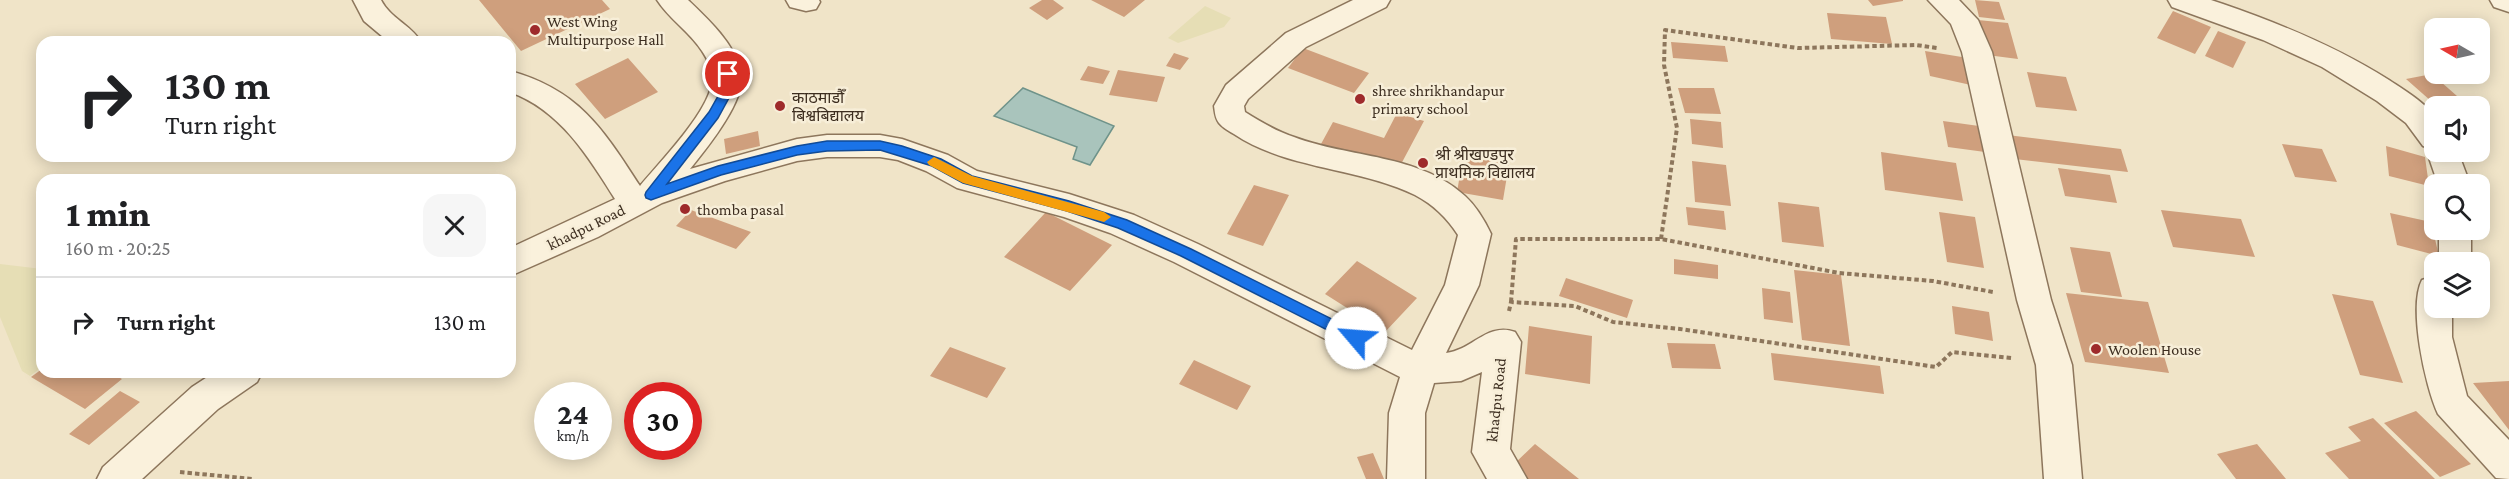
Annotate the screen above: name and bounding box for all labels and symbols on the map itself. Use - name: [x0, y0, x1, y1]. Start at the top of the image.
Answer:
- place label: West Wing Multipurpose Hall: [547, 13, 664, 49]
- north arrow: [2424, 18, 2490, 84]
- marker: West Wing Multipurpose Hall: [528, 23, 542, 37]
- pin: [702, 48, 753, 99]
- place label: shree shrikhandapur primary school: [1372, 82, 1505, 118]
- place label: काठमाडौँ बिश्वबिद्यालय: [792, 88, 865, 124]
- marker: shree shrikhandapur primary school: [1353, 92, 1367, 106]
- marker: काठमाडौँ बिश्वबिद्यालय: [773, 99, 787, 113]
- place label: श्री श्रीखण्डपुर प्राथमिक विद्यालय: [1435, 146, 1536, 181]
- marker: श्री श्रीखण्डपुर प्राथमिक विद्यालय: [1416, 156, 1430, 170]
- street label: khadpu Road: [544, 201, 629, 254]
- place label: thomba pasal: [697, 201, 784, 219]
- marker: thomba pasal: [678, 202, 692, 216]
- position arrow: [1324, 306, 1388, 370]
- place label: Woolen House: [2108, 341, 2201, 358]
- marker: Woolen House: [2089, 342, 2103, 356]
- street label: khadpu Road: [1483, 357, 1510, 443]
- speed limit sign: 30: [624, 382, 702, 460]

